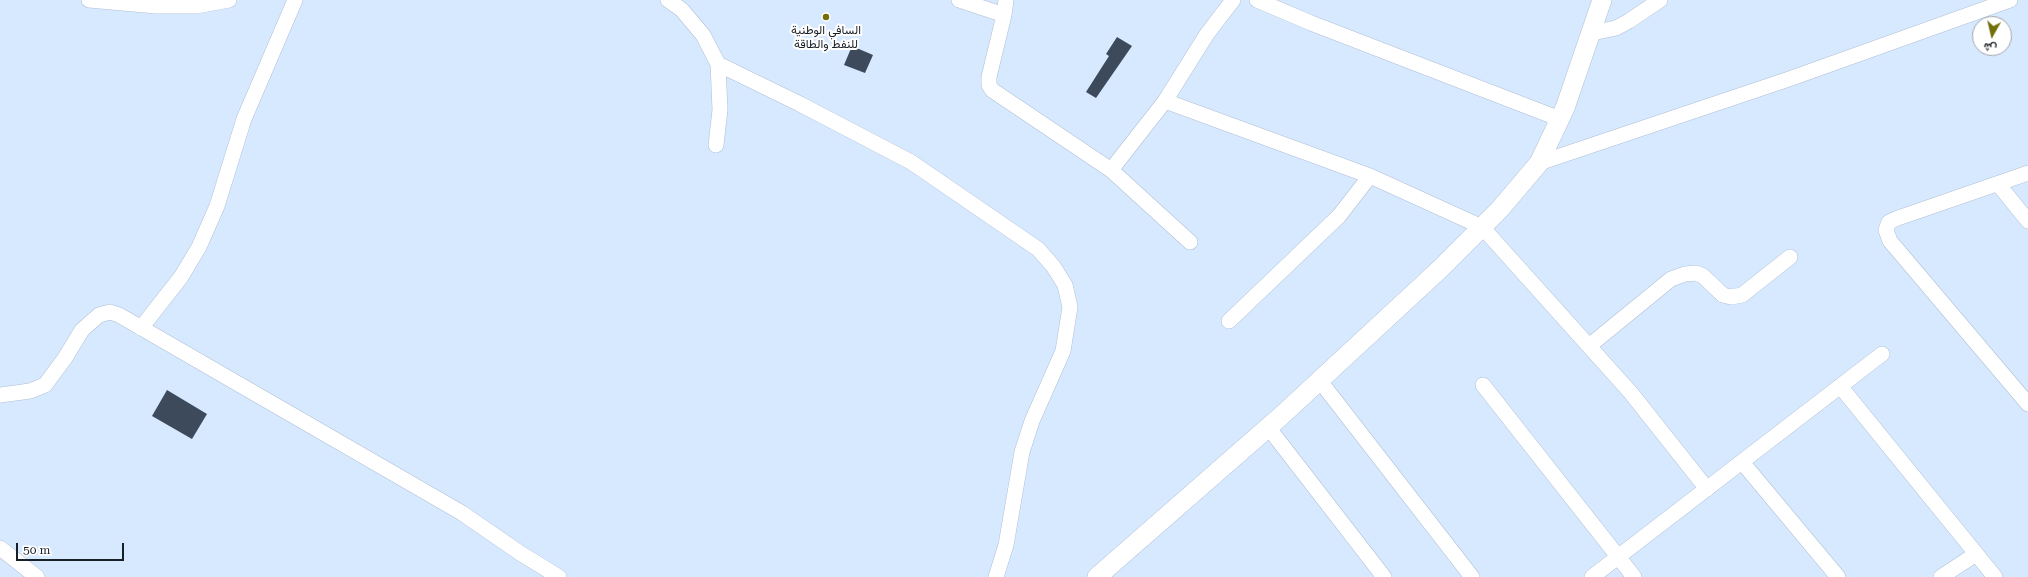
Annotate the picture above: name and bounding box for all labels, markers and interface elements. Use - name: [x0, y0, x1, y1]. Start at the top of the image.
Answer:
- marker: السافي الوطنية للنفط والطاقة: [821, 12, 831, 22]
- north arrow: [1972, 16, 2012, 56]
- place label: السافي الوطنية للنفط والطاقة: [791, 23, 861, 51]
- text: ش: [1983, 40, 1998, 55]
- scale bar: [18, 535, 126, 561]
- text: 50 m: [23, 543, 50, 557]

